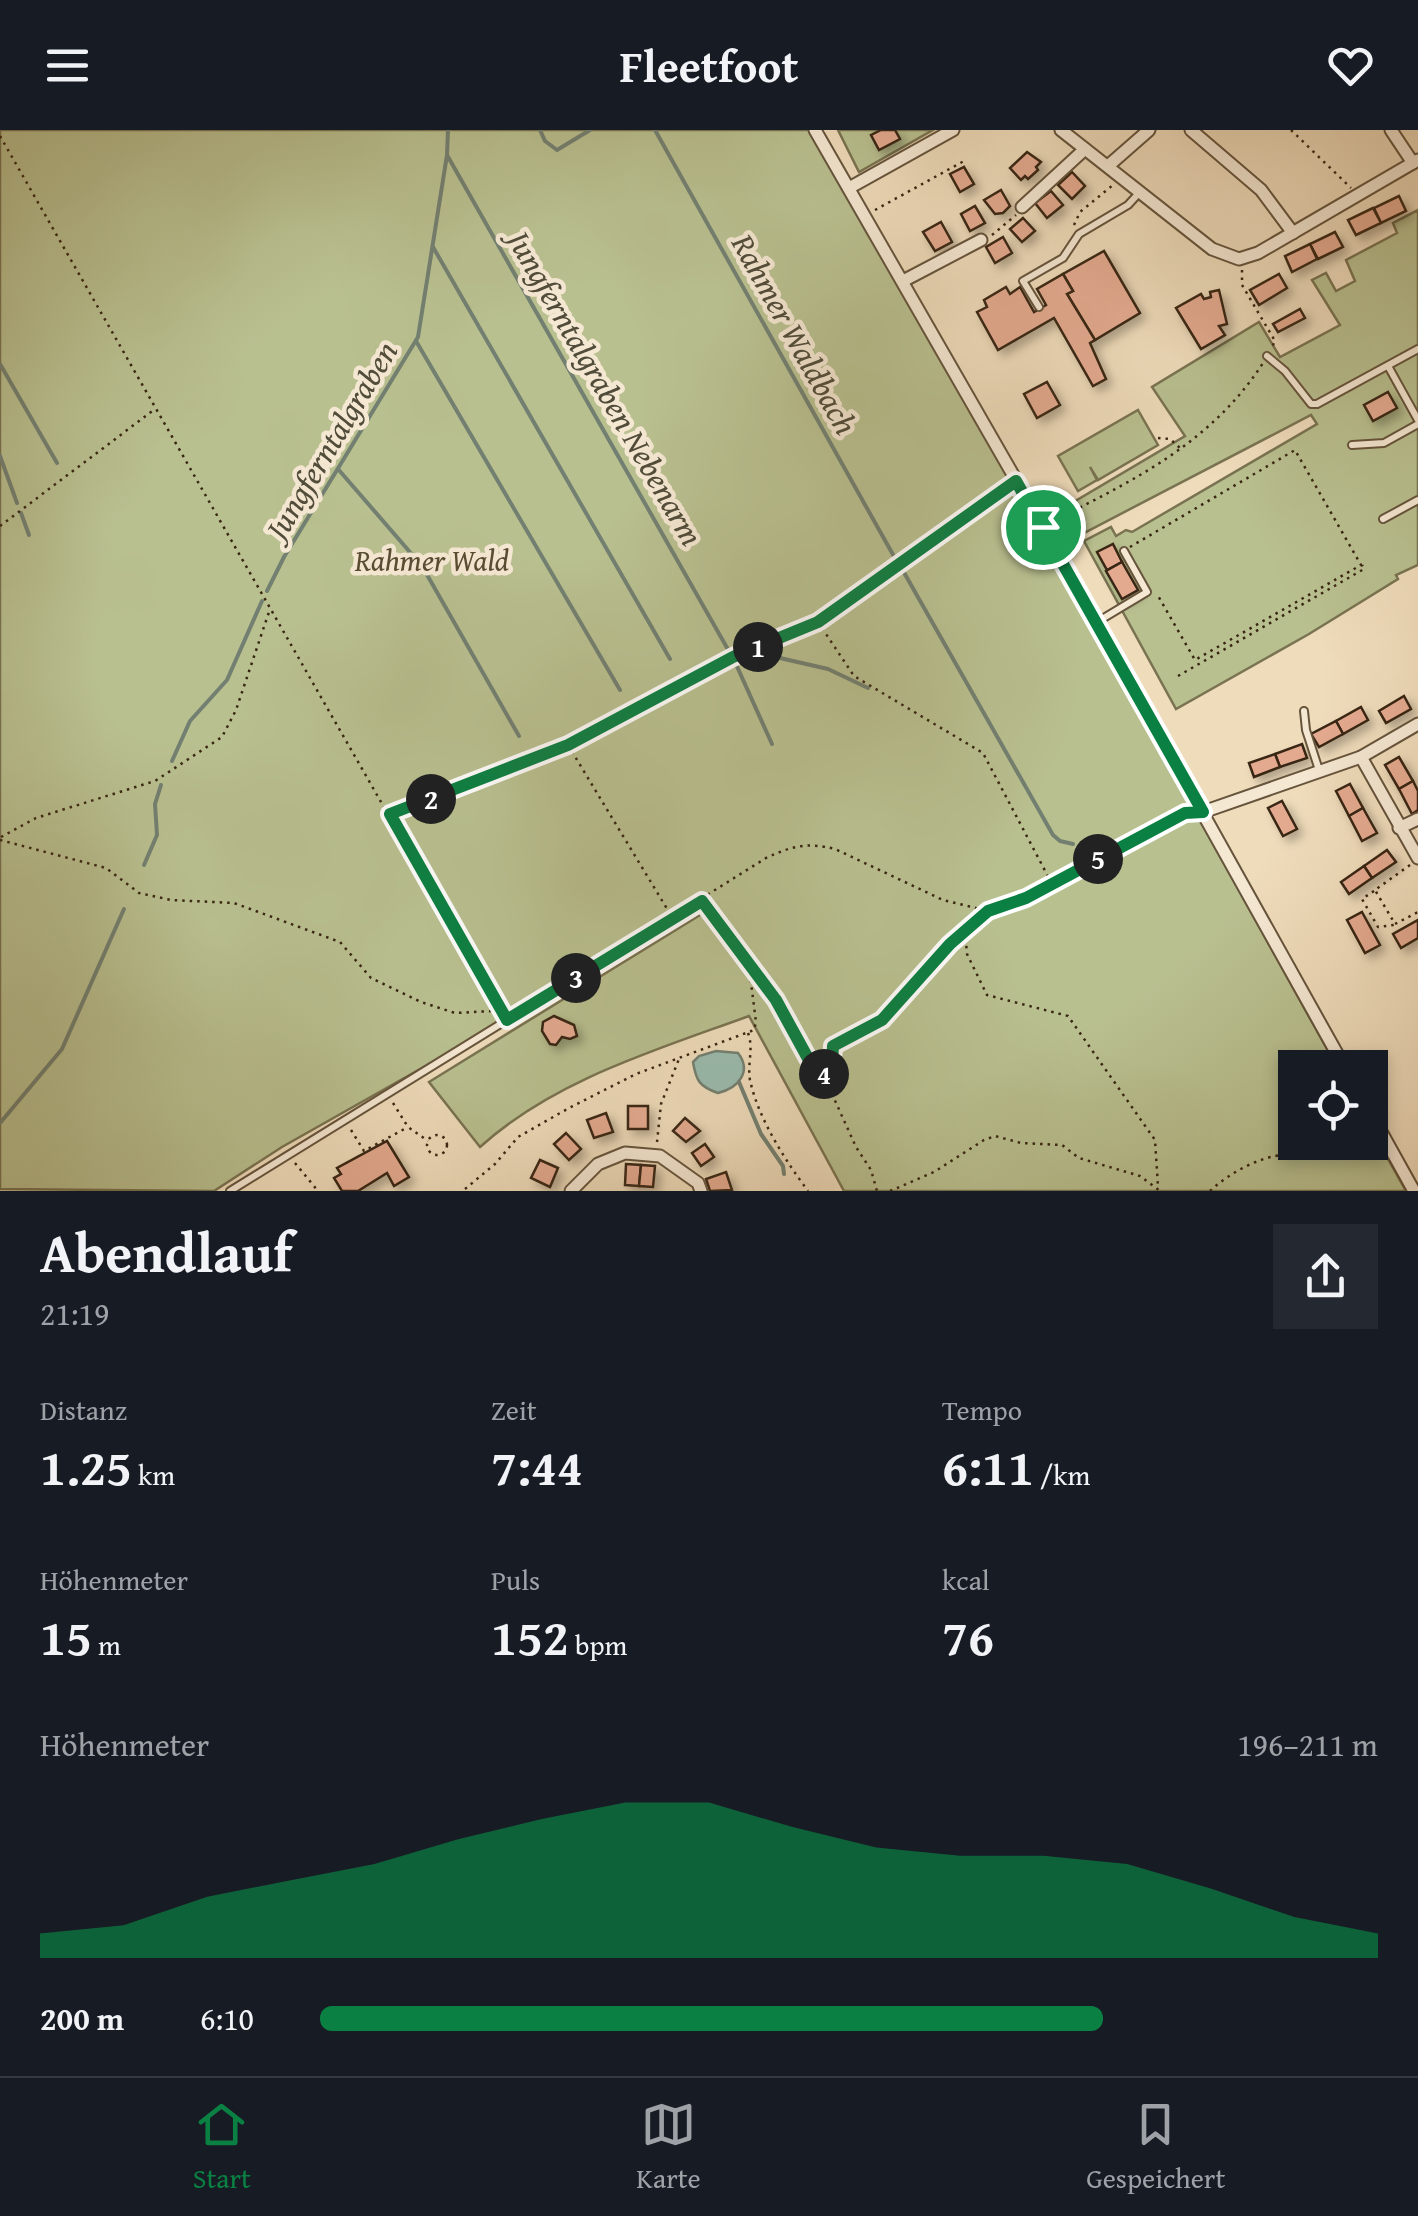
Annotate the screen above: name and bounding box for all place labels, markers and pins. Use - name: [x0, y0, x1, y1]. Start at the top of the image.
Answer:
- pin: [1001, 485, 1086, 570]
- pin: 1: [733, 622, 783, 672]
- pin: 2: [406, 774, 456, 824]
- pin: 5: [1073, 834, 1123, 884]
- pin: 3: [551, 953, 601, 1003]
- pin: 4: [799, 1049, 849, 1099]

